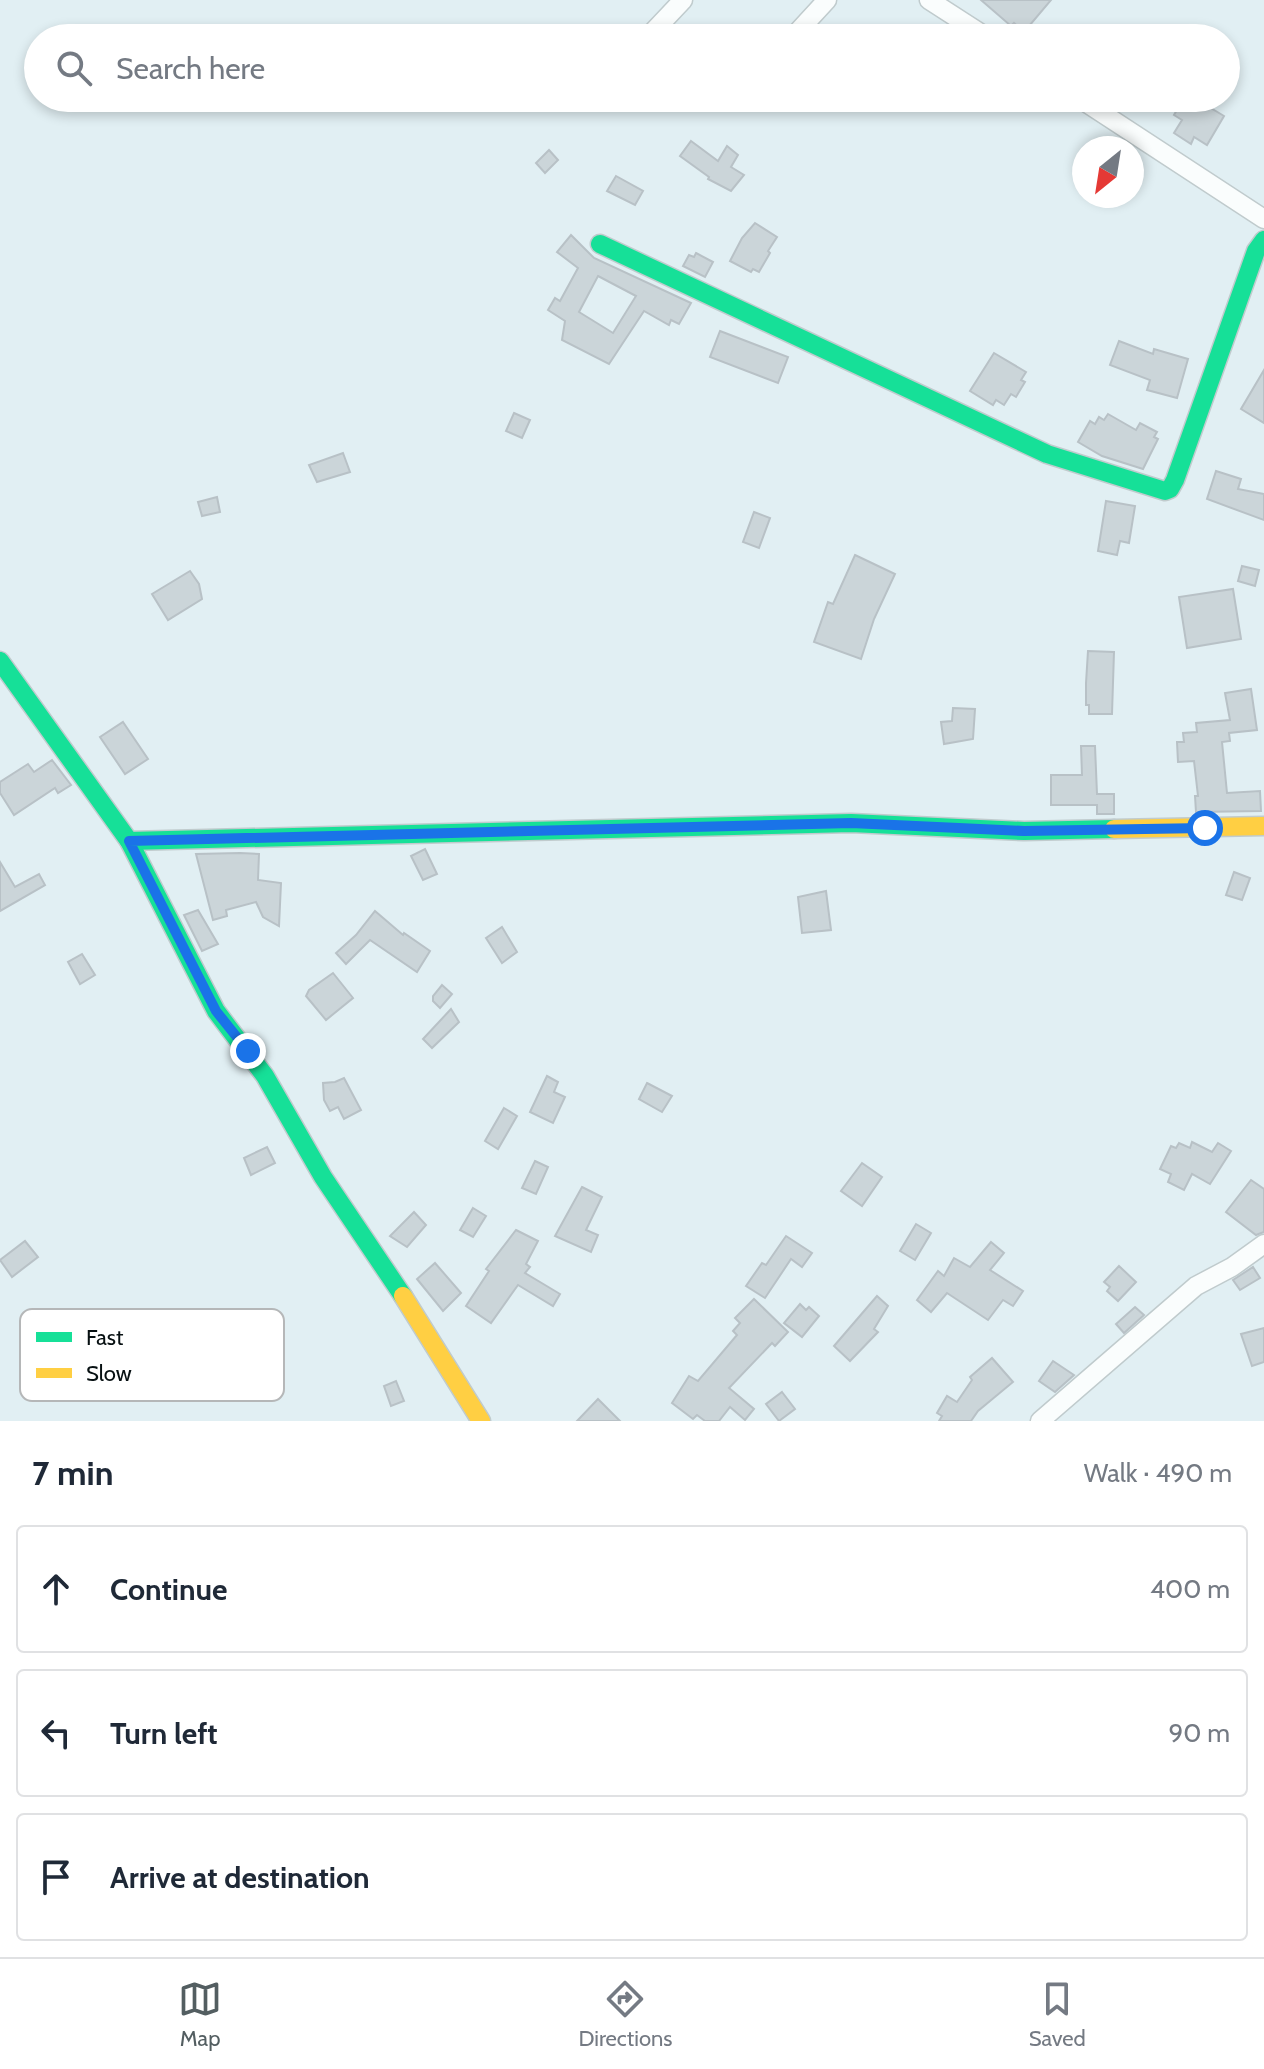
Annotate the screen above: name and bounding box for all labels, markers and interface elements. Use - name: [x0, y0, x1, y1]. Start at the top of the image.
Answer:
- search box: [24, 24, 1240, 112]
- icon: search: [52, 46, 96, 90]
- text: Search here: [116, 50, 265, 87]
- north arrow: [1072, 136, 1144, 208]
- route start: [1187, 810, 1223, 846]
- route end: [230, 1033, 266, 1069]
- legend: [20, 1309, 284, 1401]
- text: Fast: [86, 1324, 124, 1351]
- text: Slow: [86, 1360, 132, 1387]
- text: 7 min: [32, 1452, 113, 1494]
- text: Walk · 490 m: [1084, 1457, 1232, 1489]
- icon: ahead: [34, 1567, 78, 1611]
- text: Continue: [110, 1571, 227, 1608]
- text: 400 m: [1150, 1573, 1230, 1605]
- icon: left: [34, 1711, 78, 1755]
- text: Turn left: [110, 1715, 218, 1752]
- text: 90 m: [1168, 1717, 1230, 1749]
- icon: arrive: [34, 1855, 78, 1899]
- text: Arrive at destination: [110, 1859, 370, 1896]
- tab: Map: [178, 1977, 222, 2052]
- tab: Directions: [578, 1977, 672, 2052]
- tab: Saved: [1029, 1977, 1086, 2052]

